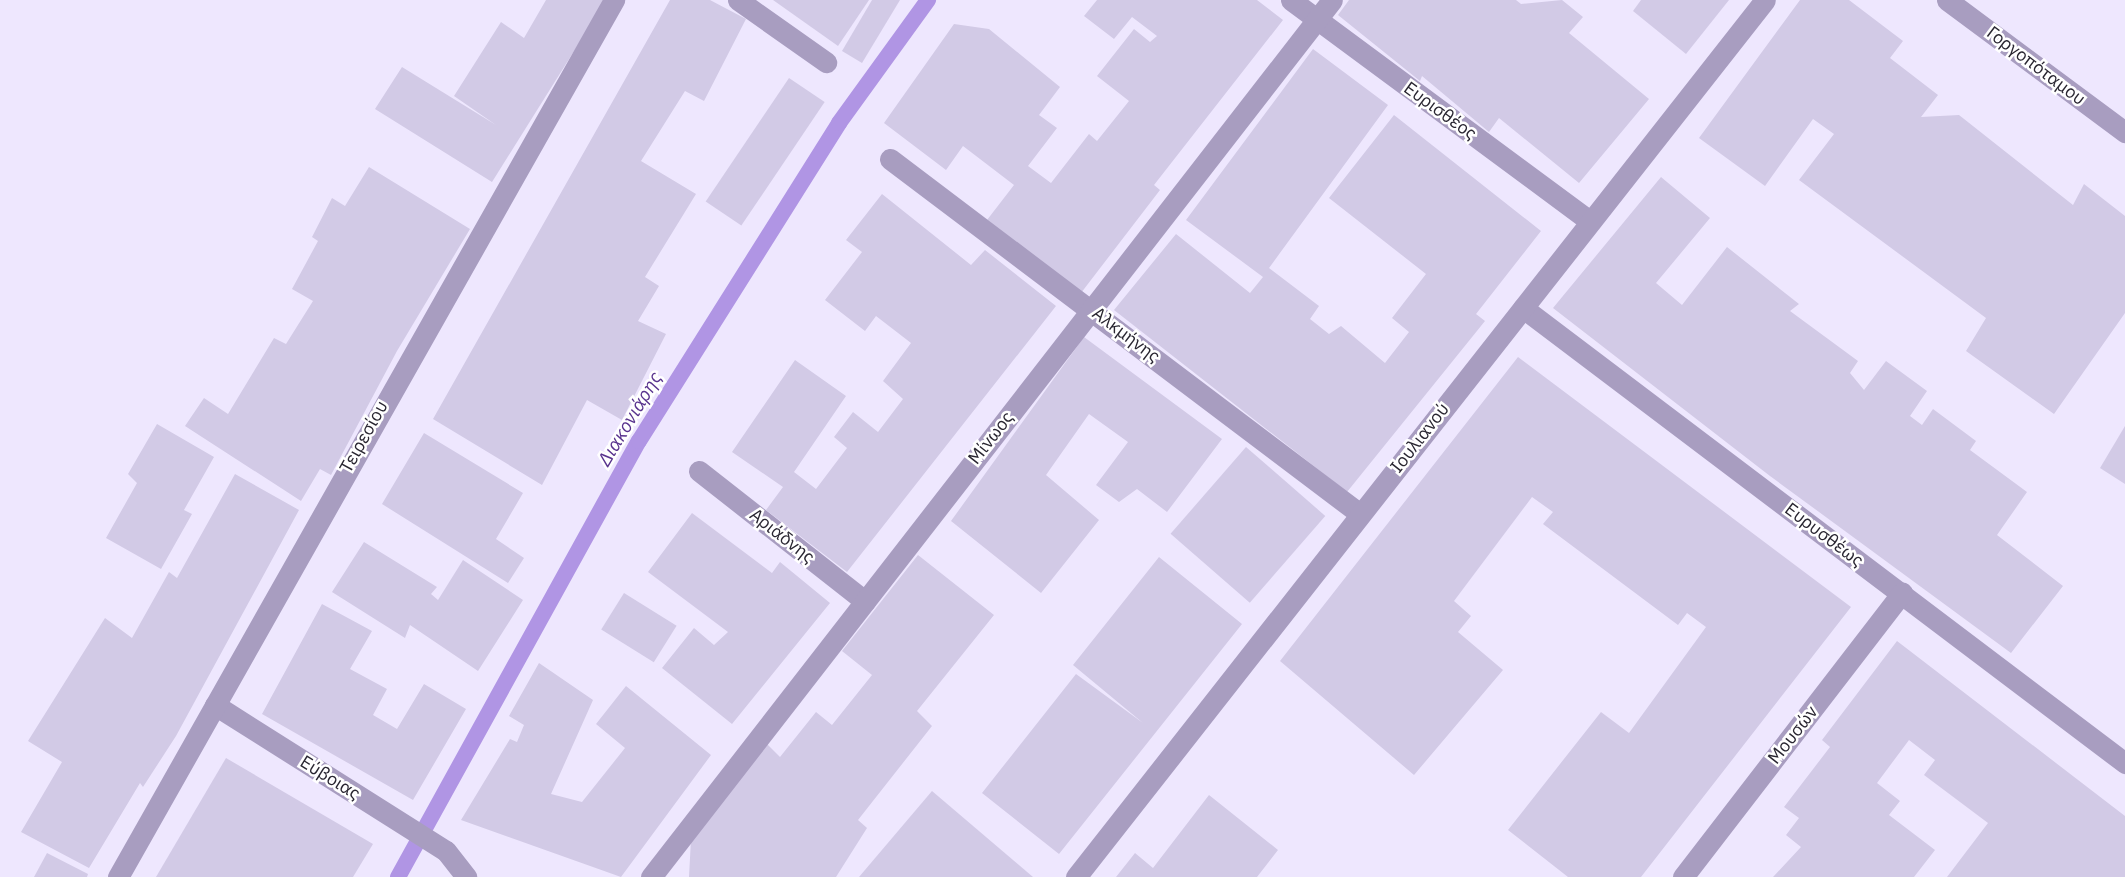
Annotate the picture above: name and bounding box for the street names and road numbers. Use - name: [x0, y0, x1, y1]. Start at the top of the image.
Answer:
- street label: Γοργοπόταμου: [1982, 22, 2090, 110]
- street label: Ευρισθέος: [1399, 77, 1481, 145]
- street label: Αλκμήνης: [1088, 303, 1164, 367]
- street label: Τειρεσίου: [335, 397, 393, 477]
- street label: Ιουλιανού: [1386, 399, 1454, 477]
- street label: Μίνωος: [964, 407, 1018, 469]
- street label: Ευρυσθέως: [1780, 498, 1868, 572]
- street label: Αριάδνης: [745, 504, 819, 568]
- street label: Μουσών: [1764, 702, 1822, 768]
- street label: Εύβοιας: [296, 751, 364, 805]

